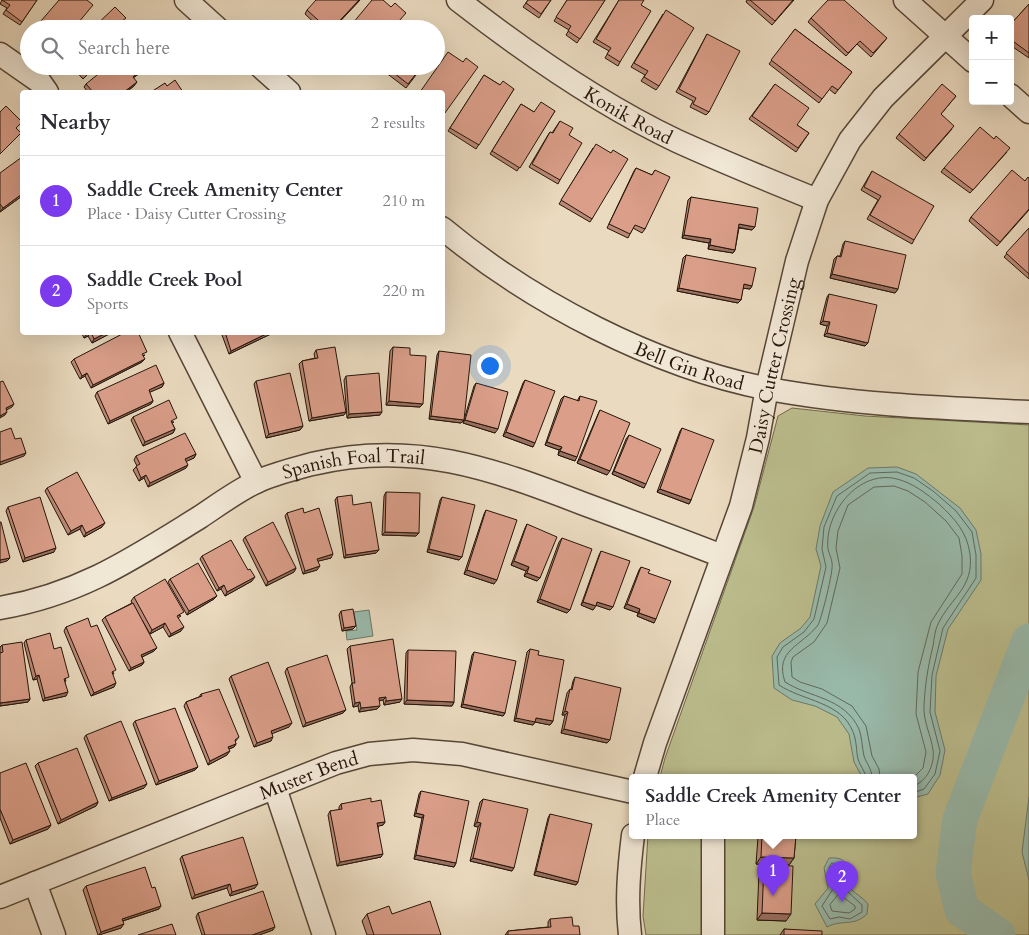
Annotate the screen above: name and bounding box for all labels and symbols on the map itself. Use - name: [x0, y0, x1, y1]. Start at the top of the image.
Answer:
- street label: Konik Road: [579, 81, 677, 151]
- street label: Daisy Cutter Crossing: [743, 275, 807, 456]
- street label: Bell Gin Road: [630, 335, 747, 397]
- your location: [477, 353, 503, 379]
- street label: Spanish Foal Trail: [279, 443, 427, 486]
- street label: Muster Bend: [256, 746, 361, 806]
- pin: 1: [757, 855, 789, 896]
- pin: 2: [826, 861, 858, 902]

